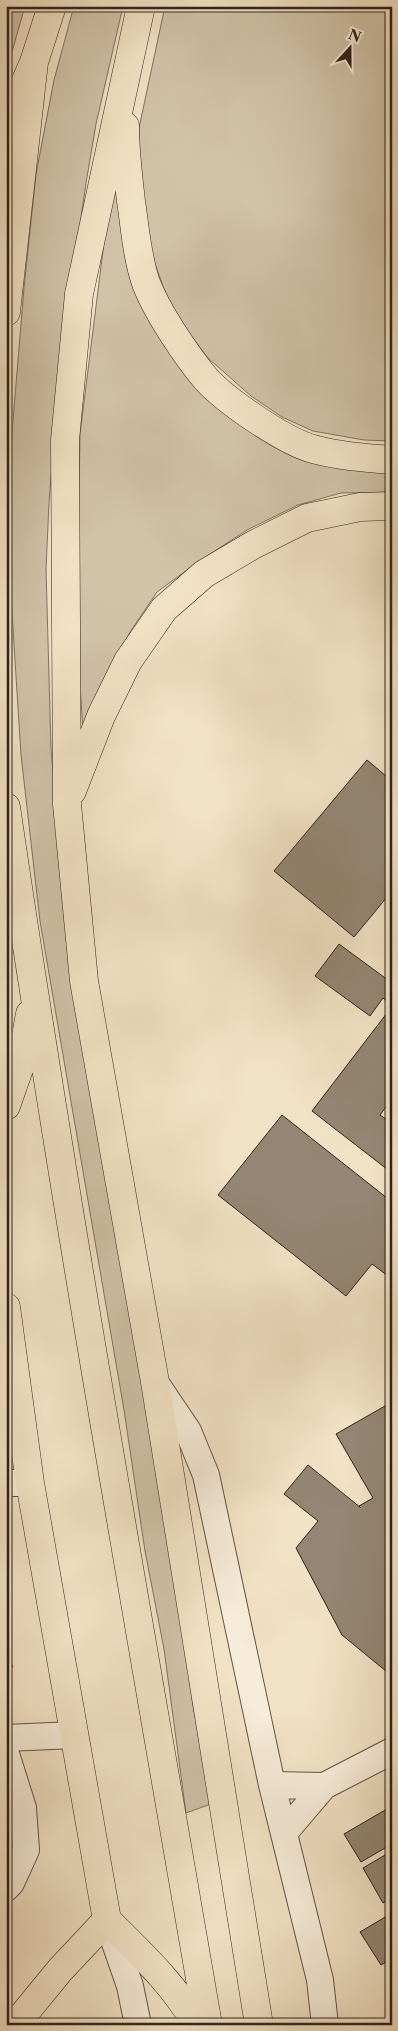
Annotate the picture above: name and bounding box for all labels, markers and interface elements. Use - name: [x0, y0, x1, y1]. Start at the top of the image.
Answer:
- north arrow: [326, 22, 376, 72]
- text: N: [346, 25, 364, 46]

